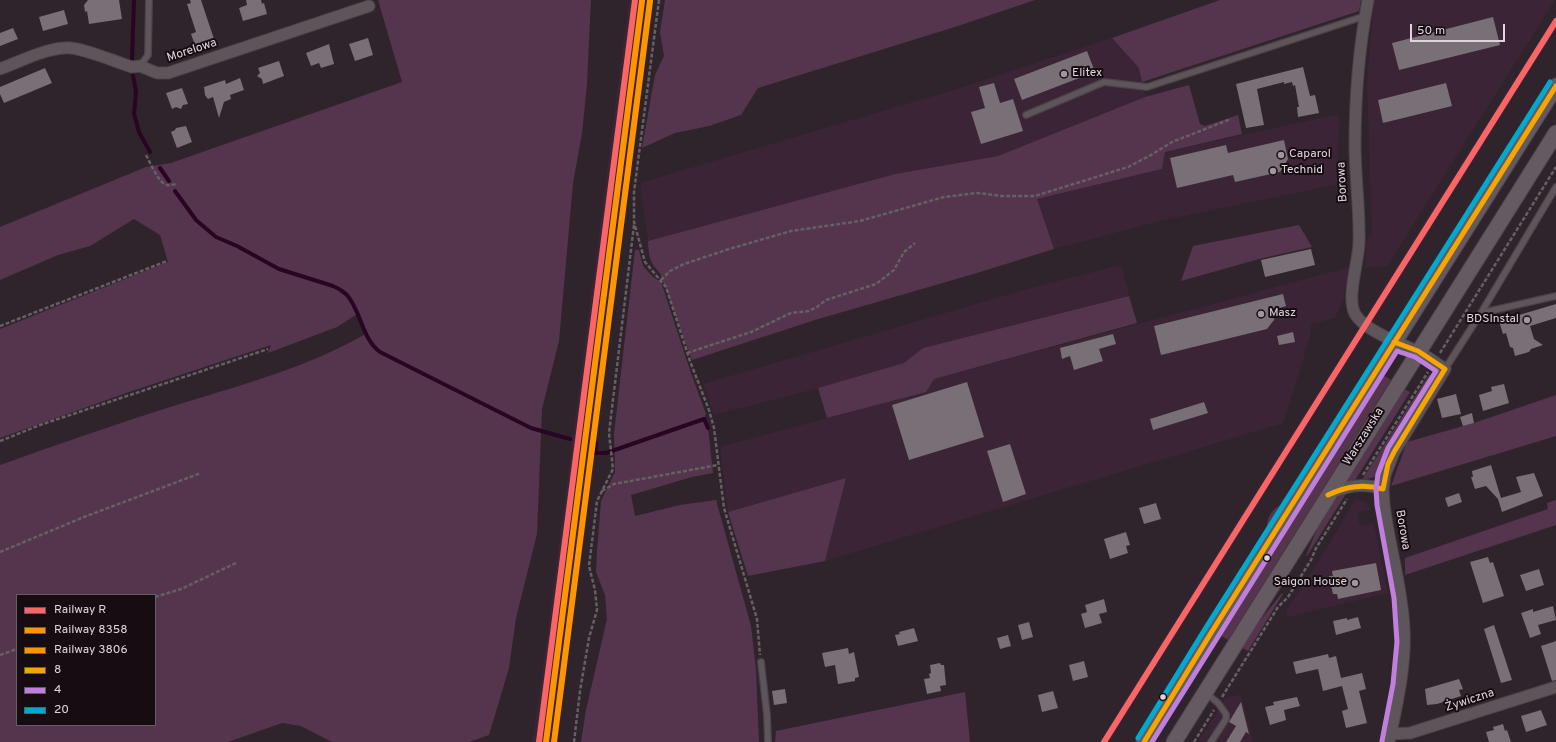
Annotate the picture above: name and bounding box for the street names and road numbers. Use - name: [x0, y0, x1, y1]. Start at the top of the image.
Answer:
- street label: Morelowa: [165, 36, 219, 66]
- street label: Borowa: [1335, 161, 1351, 203]
- street label: Warszawska: [1341, 406, 1387, 468]
- street label: Borowa: [1391, 509, 1413, 551]
- street label: Żywiczna: [1444, 686, 1496, 716]

